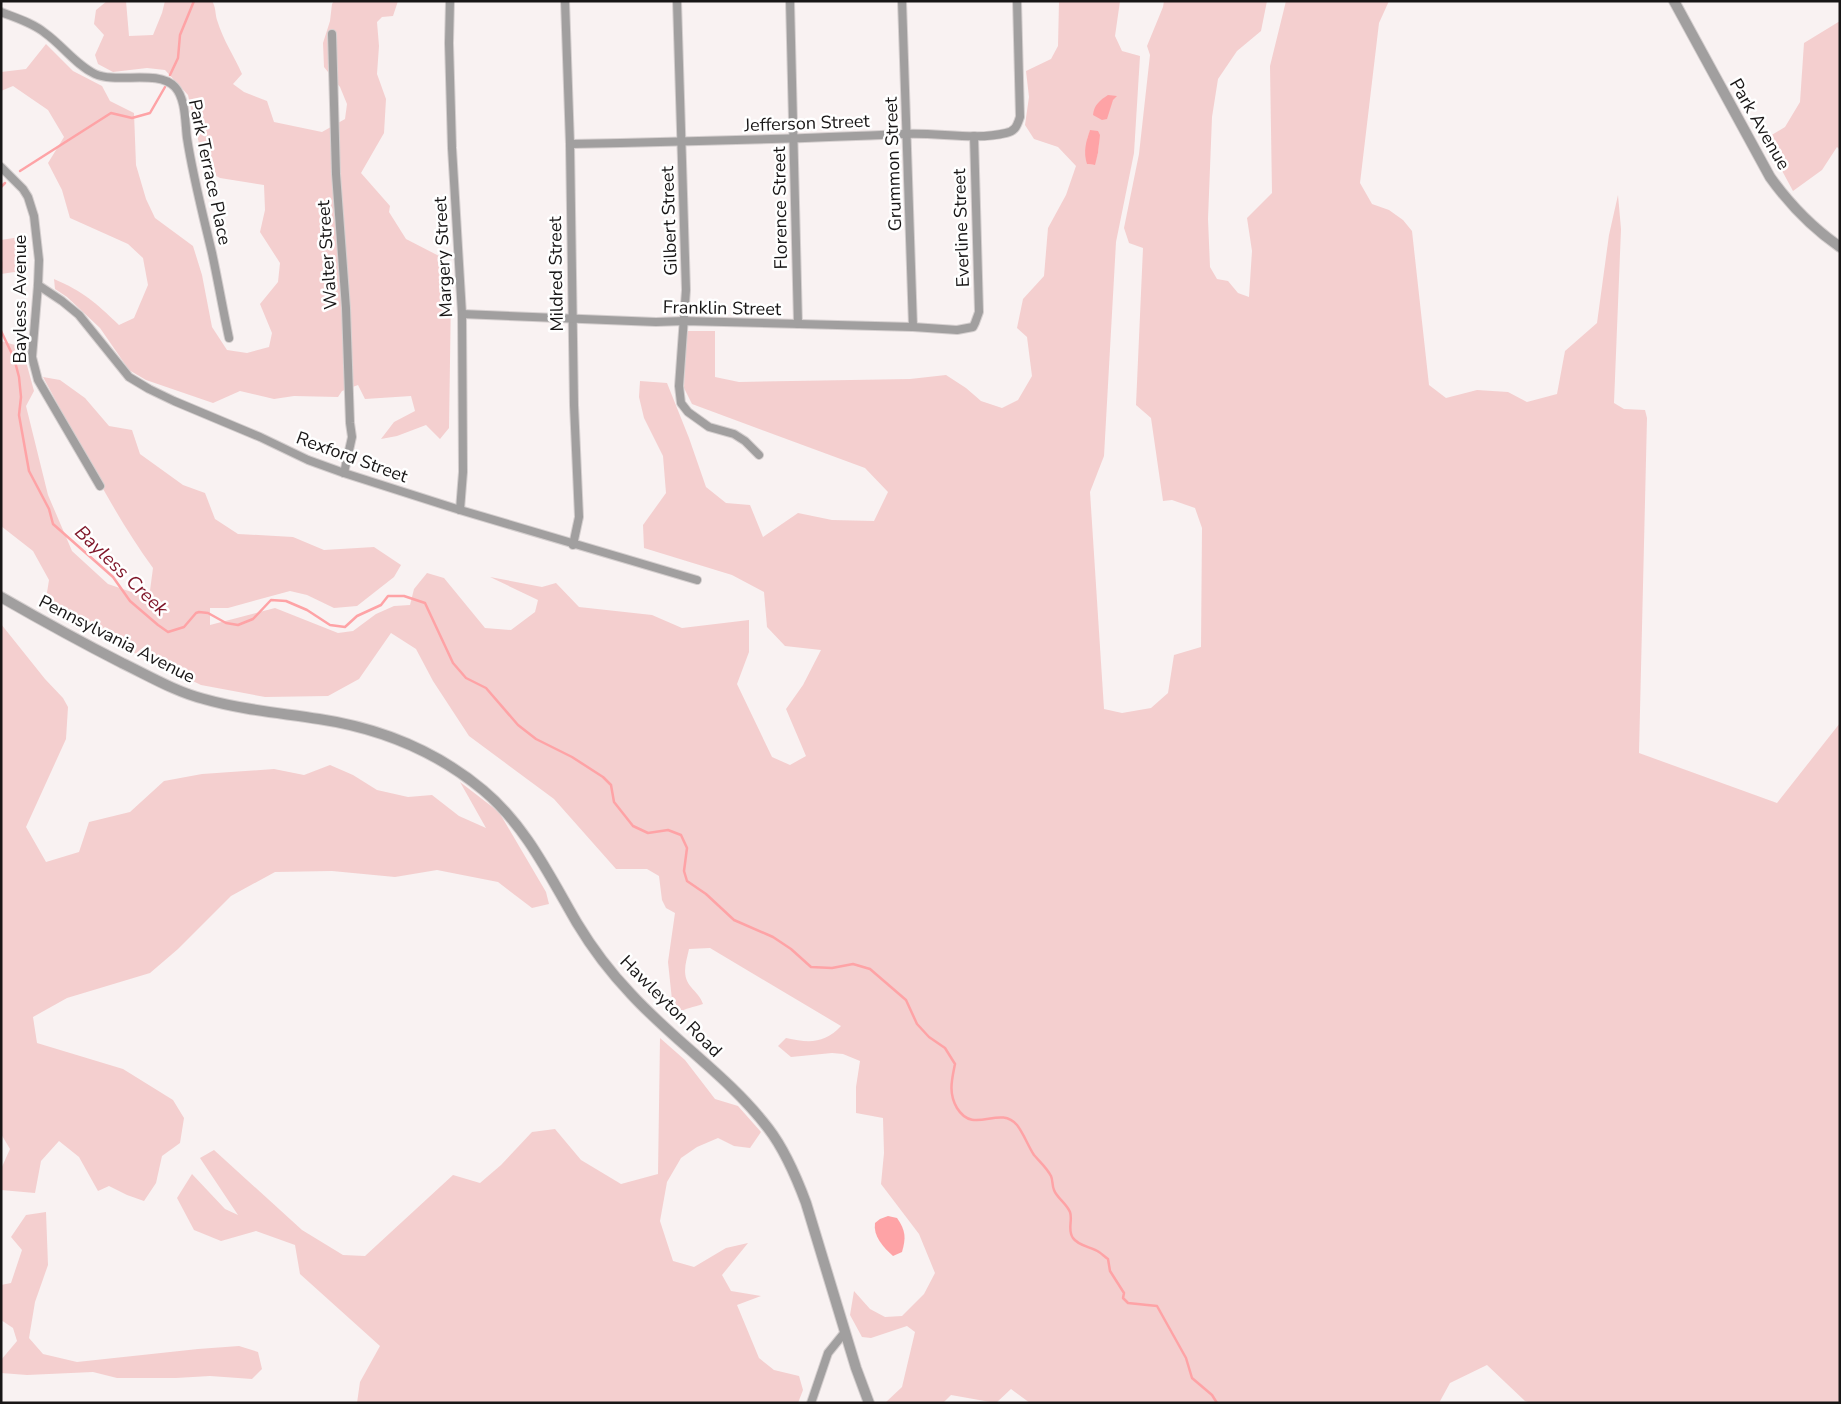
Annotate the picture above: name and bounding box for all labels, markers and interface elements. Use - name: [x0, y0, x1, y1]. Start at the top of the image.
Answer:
- street label: Park Avenue: [1724, 74, 1796, 174]
- street label: Grummon Street: [879, 96, 907, 232]
- street label: Park Terrace Place: [183, 97, 237, 247]
- street label: Jefferson Street: [743, 109, 871, 137]
- street label: Florence Street: [767, 146, 793, 270]
- street label: Gilbert Street: [655, 165, 683, 276]
- street label: Everline Street: [947, 168, 975, 288]
- street label: Margery Street: [428, 195, 458, 318]
- street label: Walter Street: [311, 199, 343, 310]
- street label: Mildred Street: [543, 215, 569, 332]
- street label: Bayless Avenue: [8, 235, 32, 363]
- street label: Franklin Street: [663, 295, 782, 321]
- street label: Rexford Street: [293, 426, 412, 489]
- water label: Bayless Creek: [69, 519, 174, 622]
- street label: Pennsylvania Avenue: [35, 589, 199, 689]
- street label: Hawleyton Road: [615, 950, 727, 1062]

